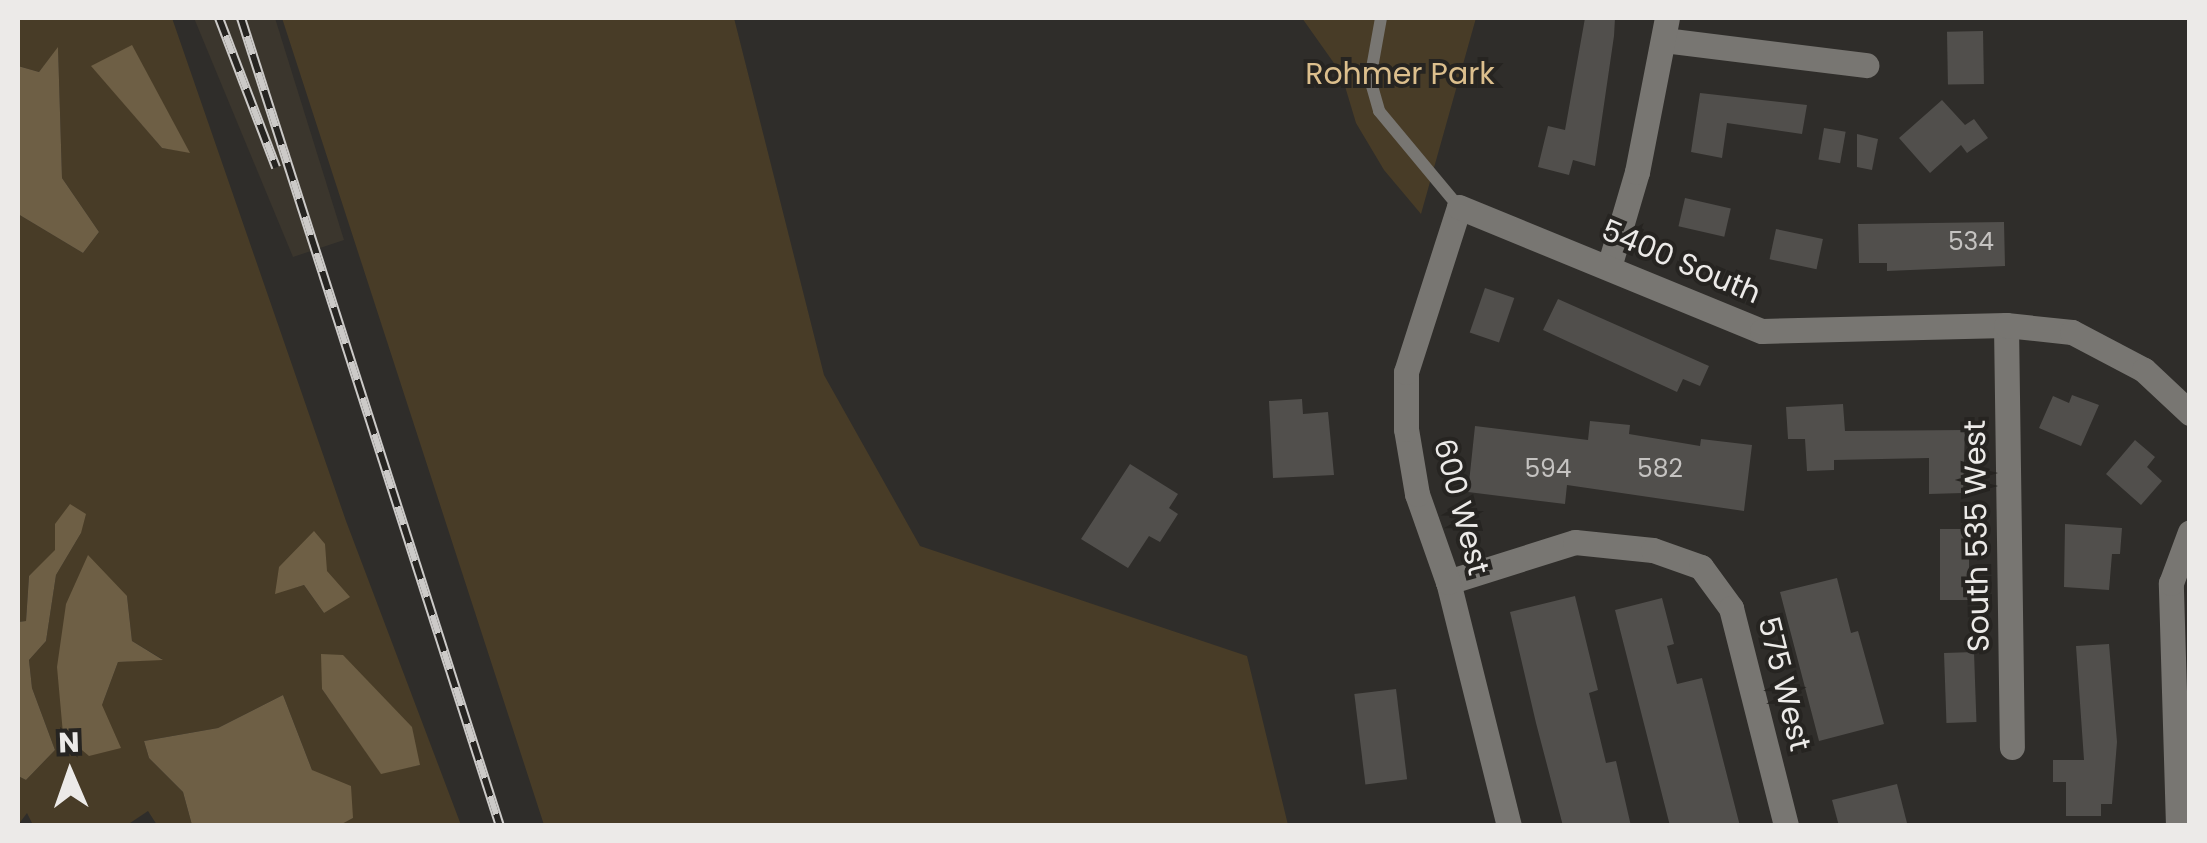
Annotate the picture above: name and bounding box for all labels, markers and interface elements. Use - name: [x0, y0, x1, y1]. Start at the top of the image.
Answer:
- park label: Rohmer Park: [1305, 56, 1495, 92]
- street label: 5400 South: [1596, 212, 1766, 312]
- house number: 534: [1948, 227, 1994, 257]
- street label: South 535 West: [1957, 420, 1997, 652]
- street label: 600 West: [1426, 435, 1496, 579]
- house number: 594: [1524, 454, 1572, 484]
- house number: 582: [1637, 454, 1683, 484]
- street label: 575 West: [1750, 613, 1818, 755]
- north arrow: [20, 723, 120, 823]
- text: N: [58, 723, 80, 762]

